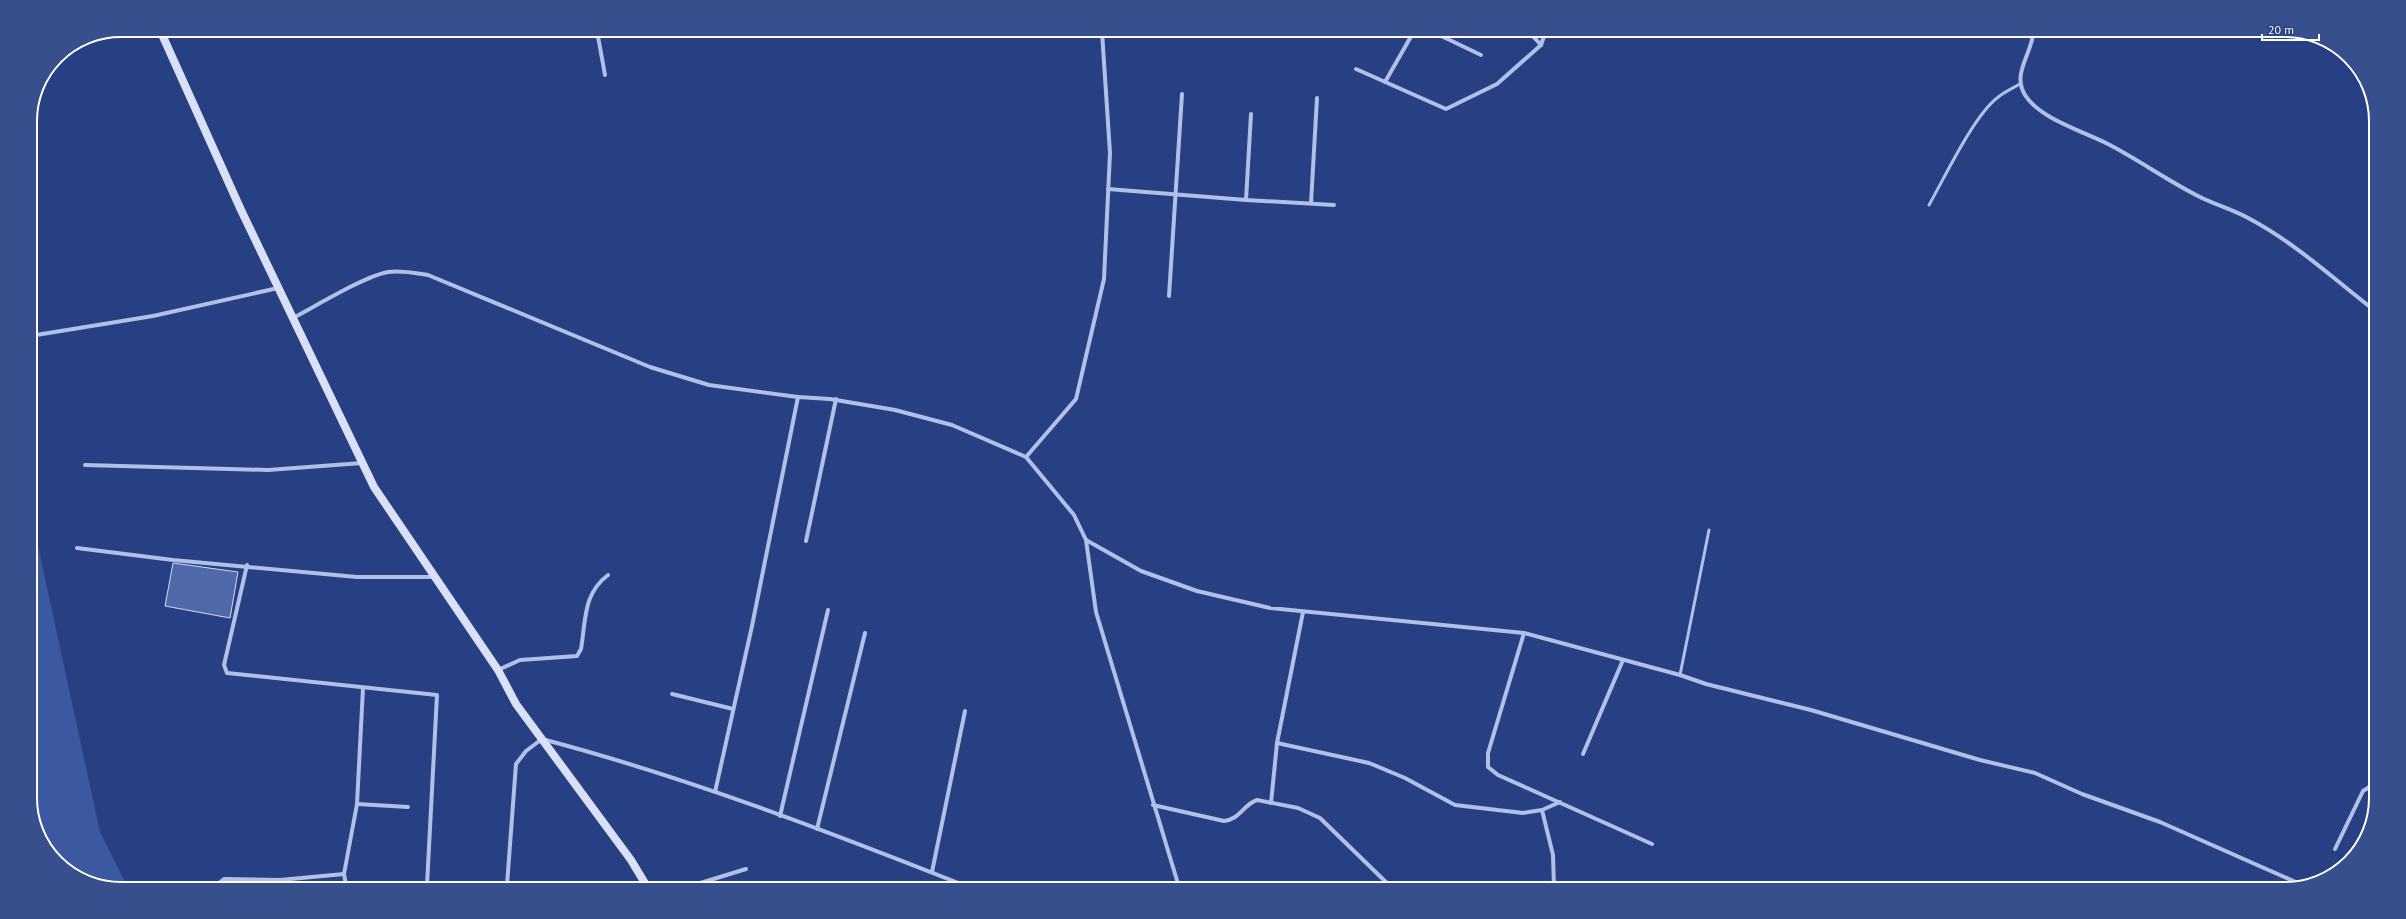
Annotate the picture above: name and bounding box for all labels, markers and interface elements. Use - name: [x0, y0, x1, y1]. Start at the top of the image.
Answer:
- scale bar: [2262, 16, 2319, 42]
- text: 20 m: [2268, 22, 2294, 37]

